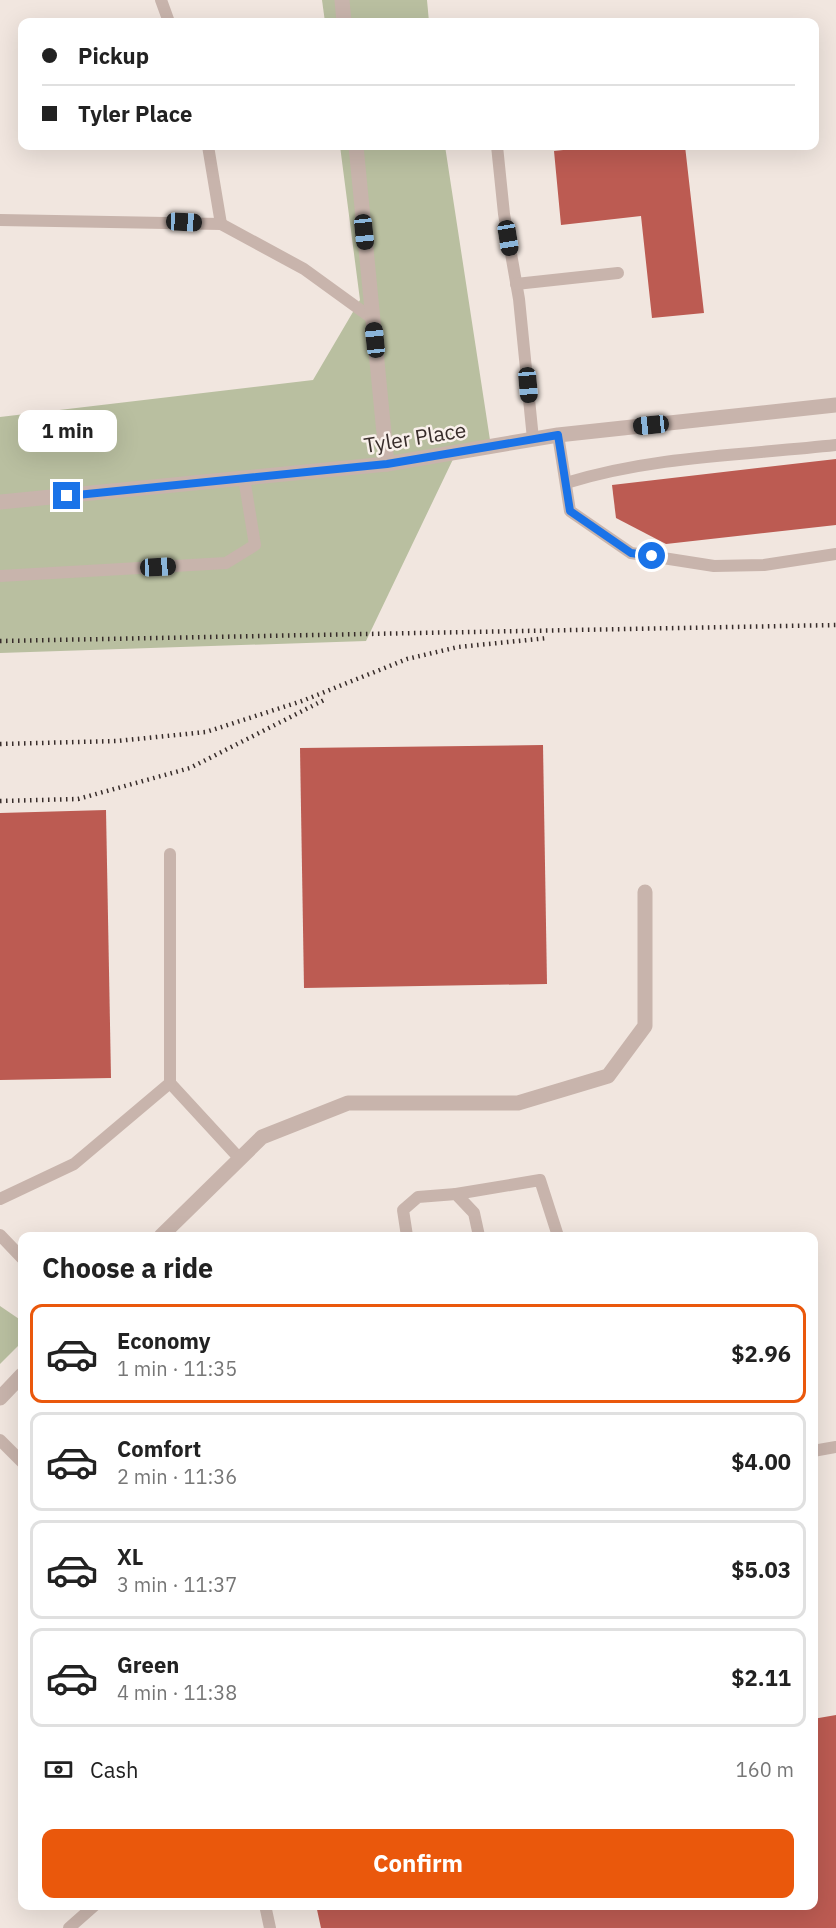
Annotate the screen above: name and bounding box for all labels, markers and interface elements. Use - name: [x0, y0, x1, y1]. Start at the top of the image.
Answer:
- text: Pickup: [78, 41, 149, 70]
- text: Tyler Place: [78, 99, 192, 128]
- car: [166, 212, 202, 232]
- car: [353, 213, 375, 251]
- car: [496, 219, 520, 257]
- car: [364, 321, 386, 359]
- car: [517, 366, 539, 404]
- callout: 1 min: [17, 409, 116, 451]
- car: [632, 414, 670, 436]
- street label: Tyler Place: [362, 415, 468, 459]
- text: 1 min: [41, 417, 94, 444]
- route end: [53, 482, 80, 509]
- route start: [638, 542, 665, 569]
- car: [140, 557, 176, 577]
- text: Choose a ride: [42, 1250, 213, 1285]
- text: Economy: [117, 1326, 211, 1355]
- icon: car: [45, 1327, 99, 1381]
- text: $2.96: [731, 1339, 791, 1368]
- text: 1 min · 11:35: [117, 1355, 237, 1382]
- text: Comfort: [117, 1434, 201, 1463]
- icon: car: [45, 1435, 99, 1489]
- text: $4.00: [731, 1447, 791, 1476]
- text: 2 min · 11:36: [117, 1463, 237, 1490]
- text: XL: [117, 1542, 143, 1571]
- icon: car: [45, 1543, 99, 1597]
- text: $5.03: [731, 1555, 791, 1584]
- text: 3 min · 11:37: [117, 1571, 237, 1598]
- text: Green: [117, 1650, 179, 1679]
- icon: car: [45, 1651, 99, 1705]
- text: $2.11: [731, 1663, 791, 1692]
- text: 4 min · 11:38: [117, 1679, 237, 1706]
- icon: cash: [42, 1753, 75, 1786]
- text: Cash: [90, 1755, 139, 1784]
- text: 160 m: [736, 1756, 794, 1783]
- button: Confirm: [42, 1829, 794, 1898]

